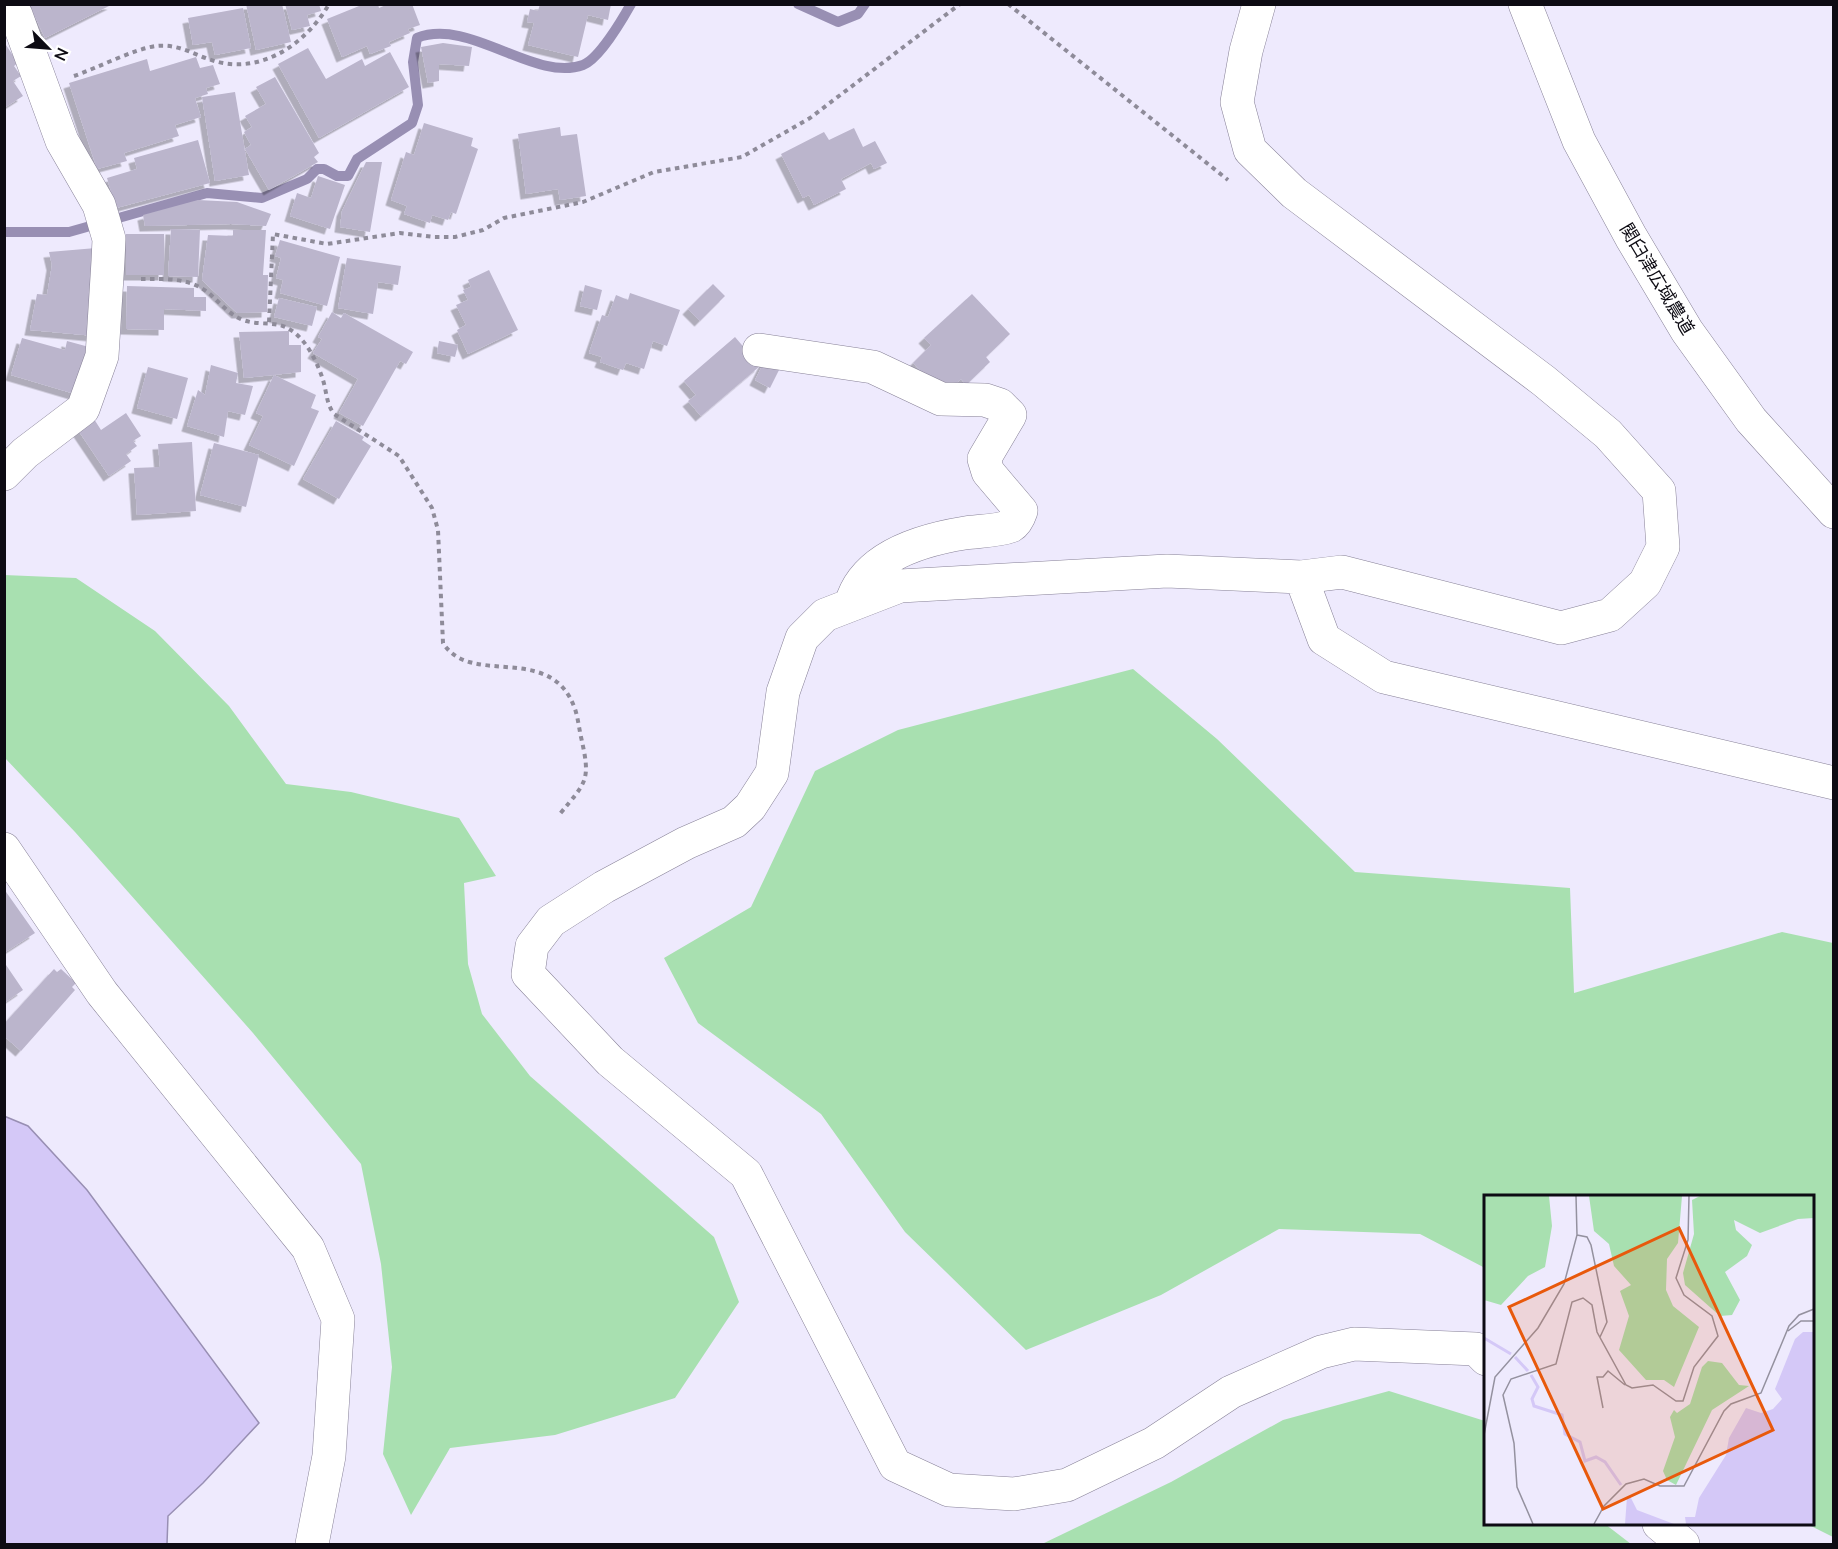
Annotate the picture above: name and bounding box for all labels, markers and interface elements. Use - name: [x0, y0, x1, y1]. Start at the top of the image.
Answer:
- north arrow: [18, 18, 78, 78]
- text: N: [48, 44, 73, 64]
- street label: 関臼津広域農道: [1614, 219, 1700, 339]
- inset map: [1484, 1195, 1814, 1525]

